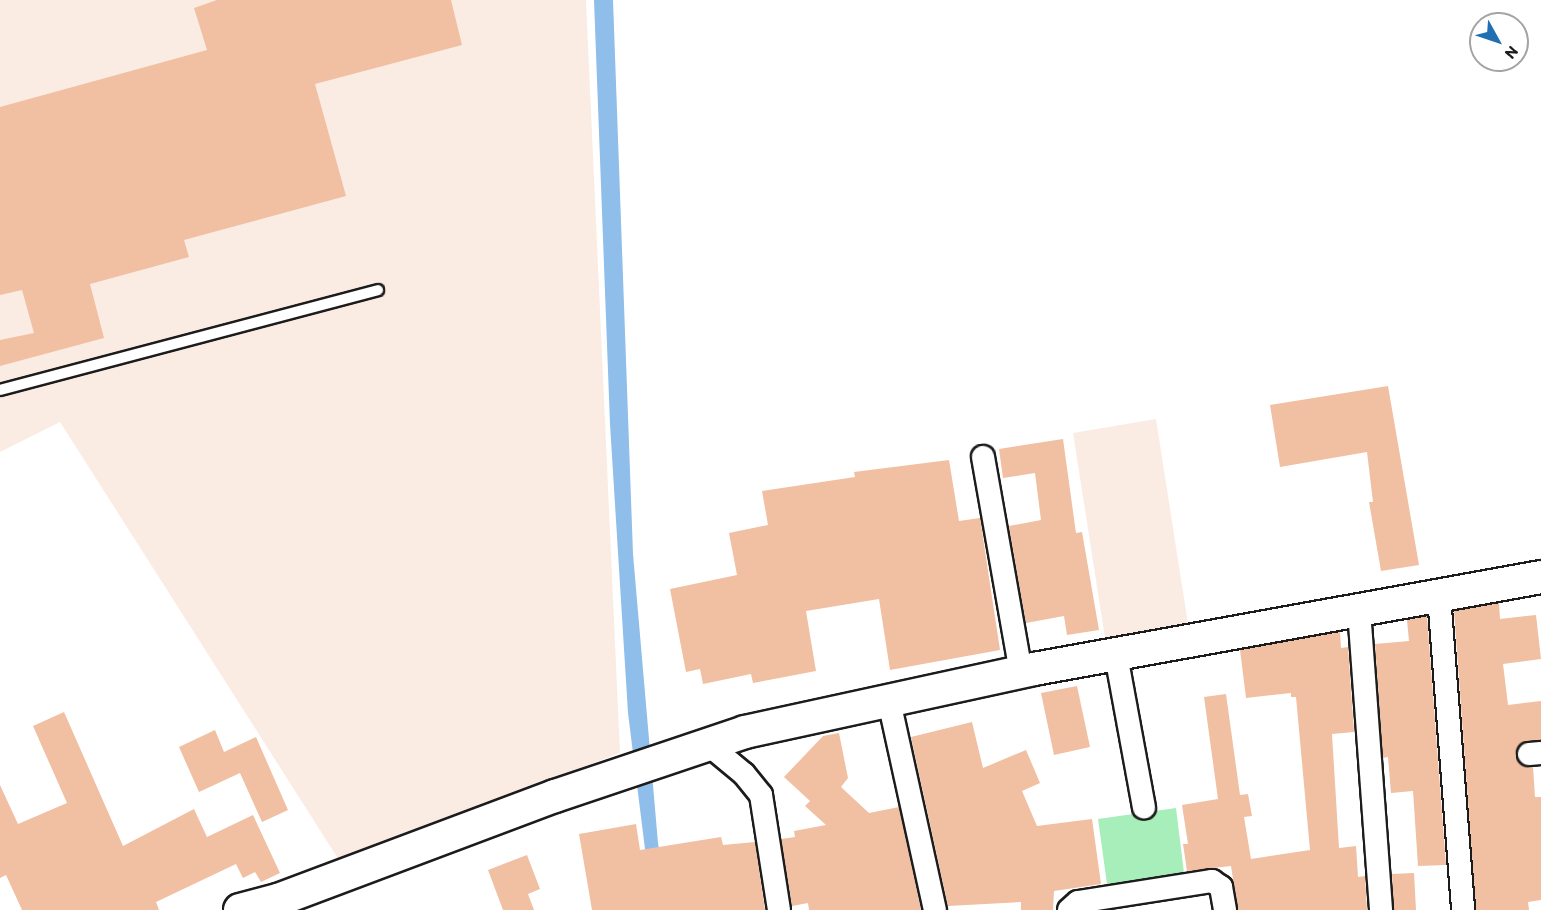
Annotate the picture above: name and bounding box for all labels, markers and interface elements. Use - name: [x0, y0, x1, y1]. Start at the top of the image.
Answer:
- north arrow: [1469, 12, 1529, 72]
- text: N: [1501, 42, 1522, 63]

